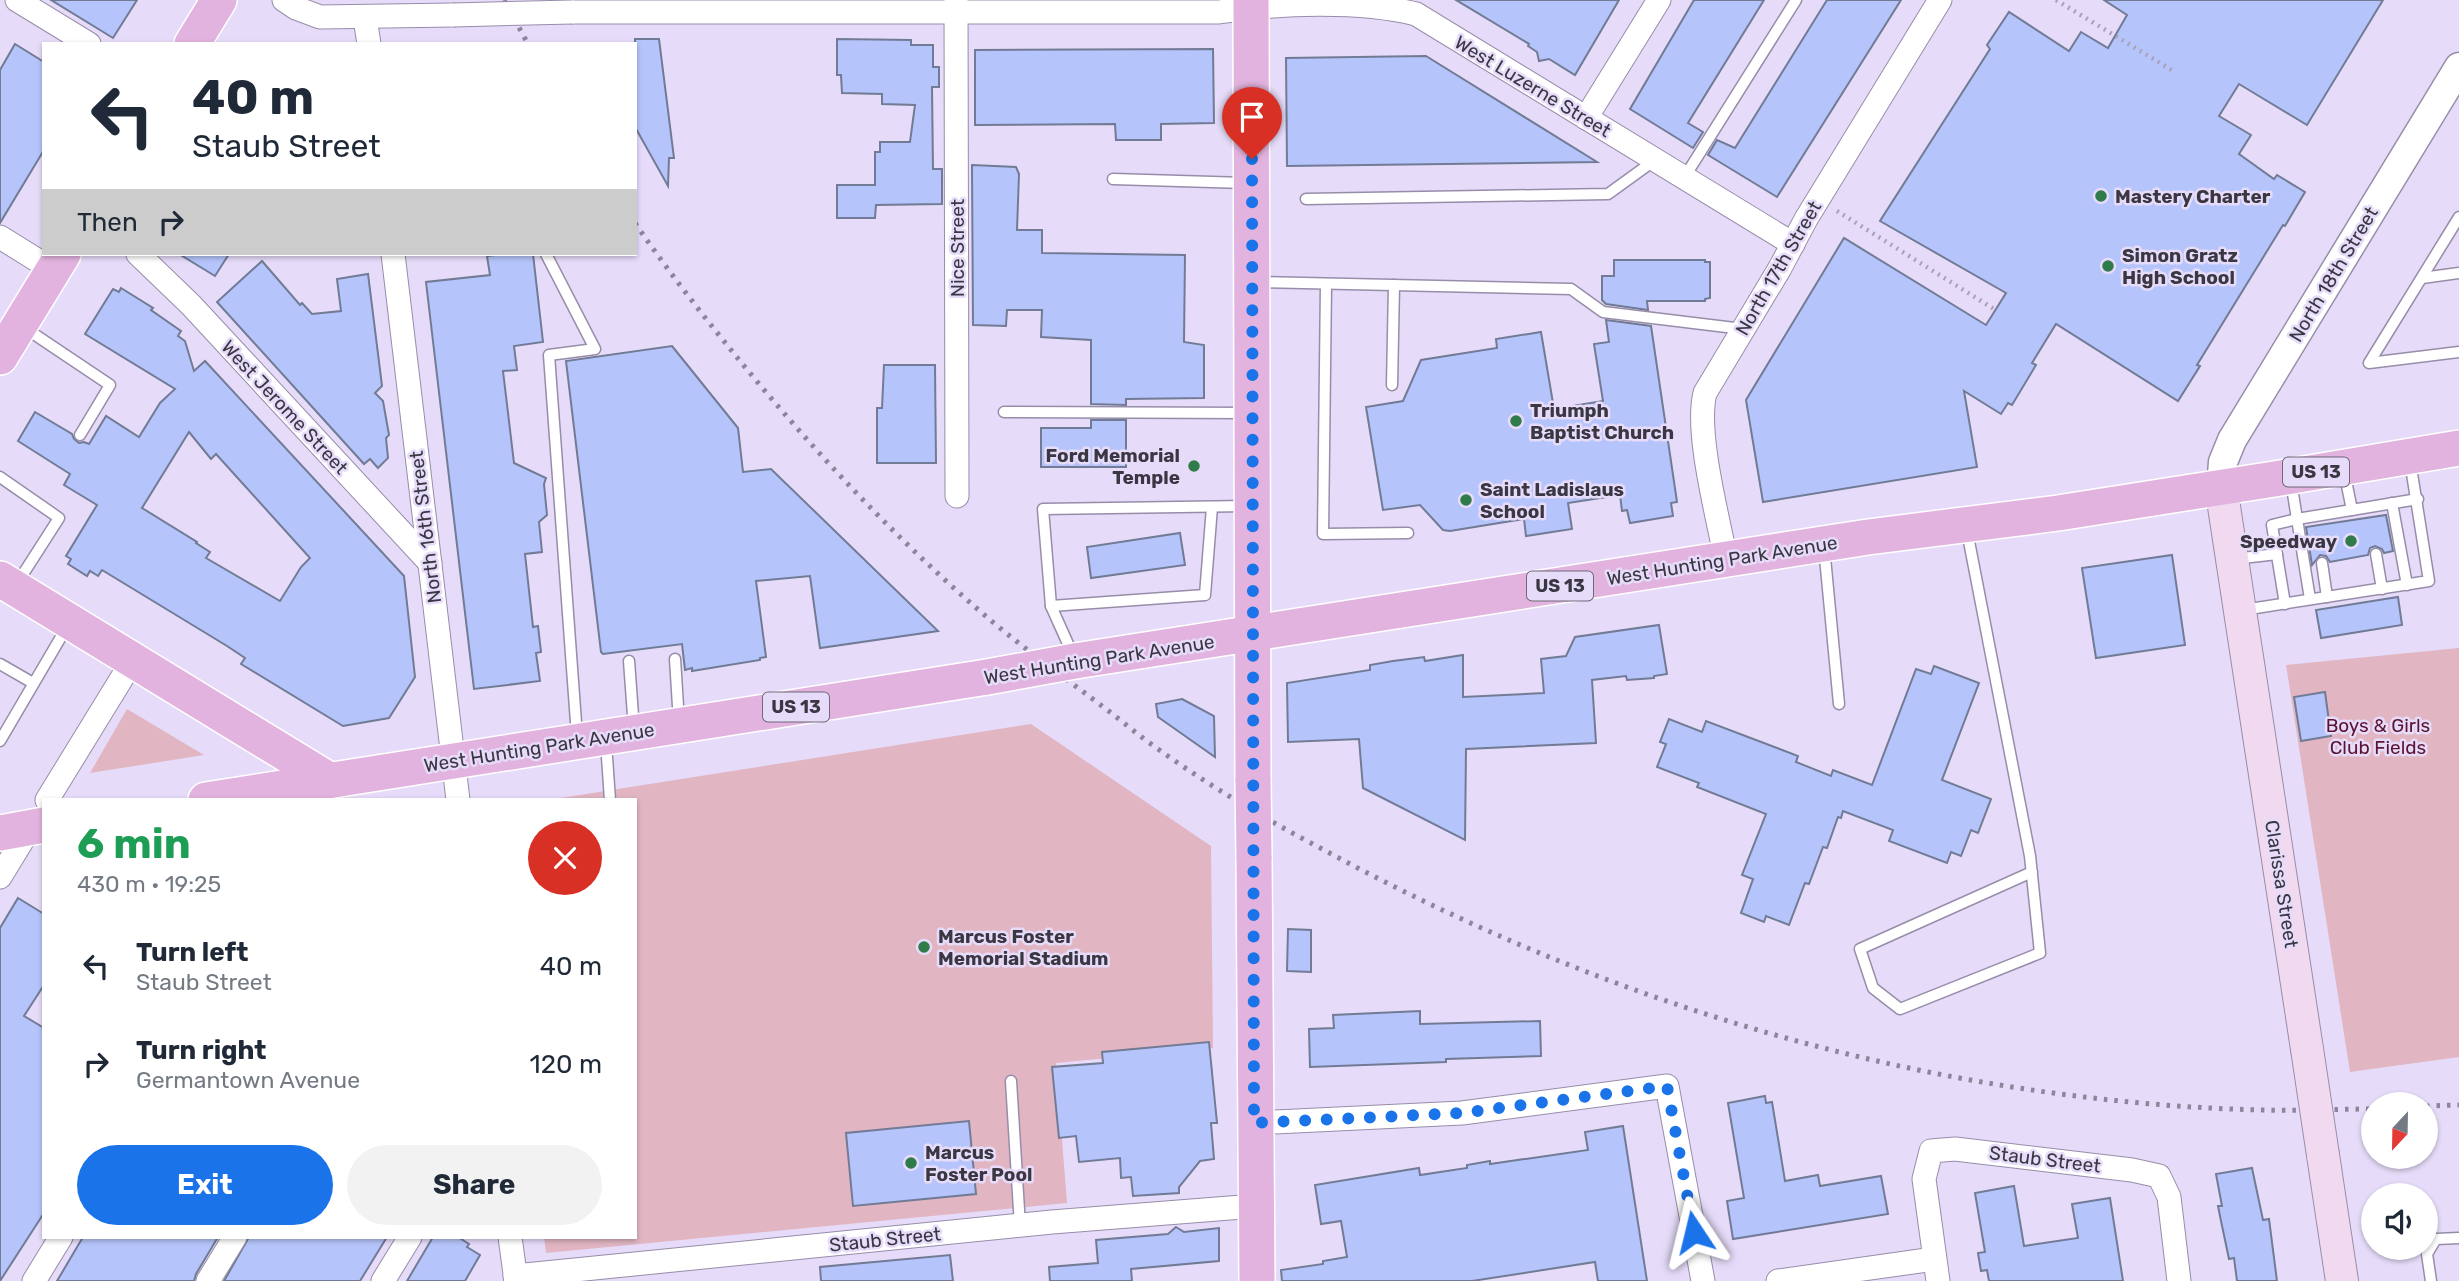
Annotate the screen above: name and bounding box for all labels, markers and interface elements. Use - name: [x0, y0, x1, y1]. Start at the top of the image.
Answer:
- street label: West Luzerne Street: [1450, 31, 1616, 142]
- text: 40 m: [192, 68, 314, 126]
- icon: left: [77, 70, 168, 161]
- pin: [1222, 87, 1282, 159]
- icon: arrive: [1233, 98, 1271, 136]
- text: Staub Street: [192, 127, 381, 165]
- place label: Mastery Charter: [2115, 185, 2271, 208]
- marker: Mastery Charter: [2093, 188, 2109, 204]
- street label: North 17th Street: [1731, 196, 1827, 340]
- street label: Nice Street: [946, 198, 969, 297]
- street label: North 18th Street: [2284, 202, 2383, 346]
- icon: right: [152, 203, 190, 241]
- text: Then: [77, 207, 138, 238]
- place label: Simon Gratz High School: [2122, 244, 2238, 289]
- marker: Simon Gratz High School: [2100, 258, 2116, 274]
- street label: West Jerome Street: [217, 336, 353, 480]
- place label: Triumph Baptist Church: [1530, 399, 1674, 444]
- marker: Triumph Baptist Church: [1508, 413, 1524, 429]
- place label: Ford Memorial Temple: [1046, 444, 1180, 489]
- street label: North 16th Street: [405, 449, 446, 604]
- marker: Ford Memorial Temple: [1186, 458, 1202, 474]
- road number: US 13: [2283, 458, 2349, 486]
- place label: Saint Ladislaus School: [1480, 478, 1624, 523]
- marker: Saint Ladislaus School: [1458, 492, 1474, 508]
- place label: Speedway: [2240, 530, 2338, 553]
- street label: West Hunting Park Avenue: [1605, 531, 1839, 590]
- marker: Speedway: [2343, 533, 2359, 549]
- road number: US 13: [1527, 572, 1593, 600]
- street label: West Hunting Park Avenue: [982, 630, 1216, 689]
- road number: US 13: [763, 692, 829, 722]
- park label: Boys & Girls Club Fields: [2326, 714, 2430, 759]
- street label: West Hunting Park Avenue: [422, 718, 656, 777]
- text: 6 min: [77, 819, 191, 869]
- street label: Clarissa Street: [2260, 819, 2303, 950]
- button: close: [528, 821, 602, 895]
- text: 430 m · 19:25: [77, 870, 221, 898]
- place label: Marcus Foster Memorial Stadium: [938, 925, 1108, 970]
- text: Turn left: [136, 937, 248, 968]
- marker: Marcus Foster Memorial Stadium: [916, 939, 932, 955]
- icon: left: [77, 947, 115, 985]
- text: 40 m: [540, 951, 602, 982]
- text: Staub Street: [136, 968, 272, 996]
- text: Turn right: [136, 1035, 266, 1066]
- icon: right: [77, 1045, 115, 1083]
- text: 120 m: [530, 1049, 602, 1080]
- text: Germantown Avenue: [136, 1066, 360, 1094]
- north arrow: [2361, 1092, 2438, 1169]
- map controls: [2361, 1092, 2438, 1260]
- place label: Marcus Foster Pool: [925, 1141, 1032, 1186]
- street label: Staub Street: [1988, 1141, 2103, 1178]
- button: Exit: [77, 1145, 333, 1225]
- button: Share: [347, 1145, 602, 1225]
- marker: Marcus Foster Pool: [903, 1155, 919, 1171]
- button: sound: [2361, 1183, 2438, 1260]
- position arrow: [1657, 1195, 1731, 1269]
- street label: Staub Street: [828, 1222, 943, 1257]

